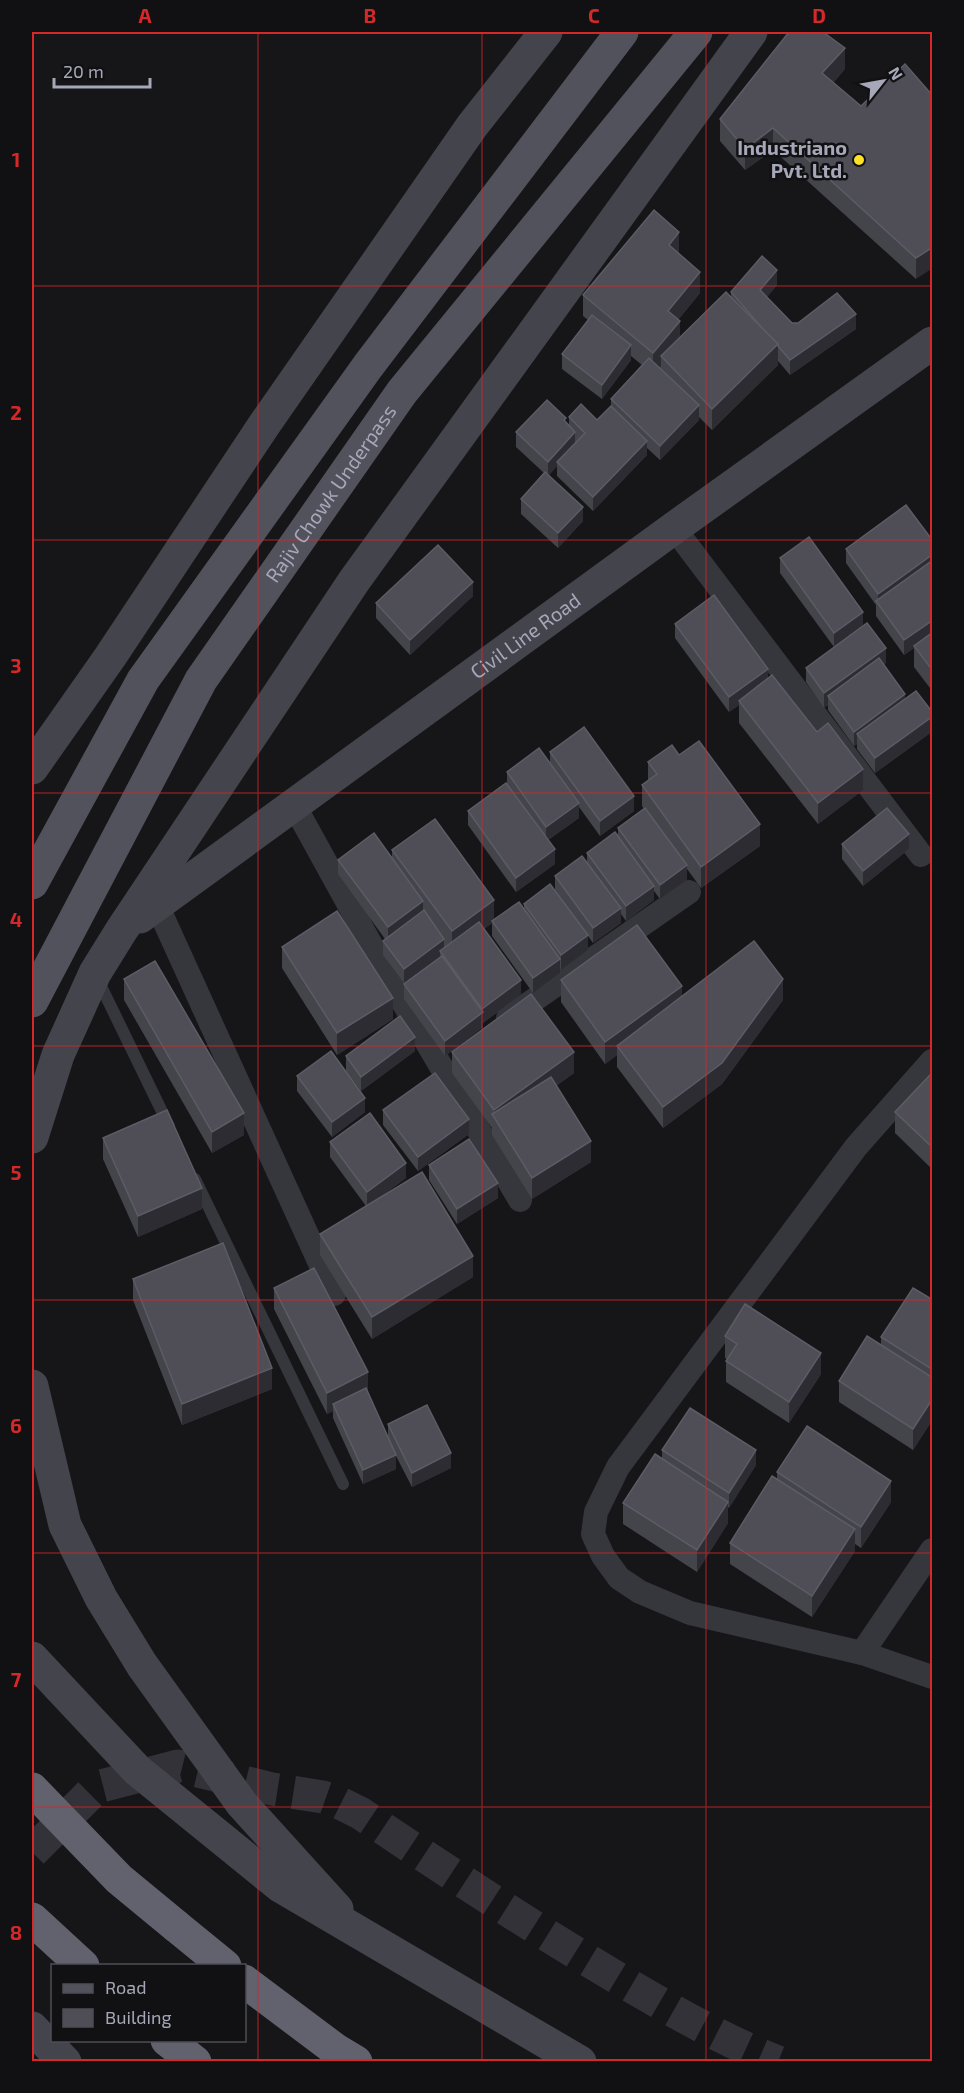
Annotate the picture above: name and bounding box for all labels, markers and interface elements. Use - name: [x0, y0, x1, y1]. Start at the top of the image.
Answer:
- text: A: [138, 3, 152, 27]
- text: B: [364, 3, 376, 27]
- text: C: [588, 3, 600, 27]
- text: D: [812, 3, 826, 27]
- scale bar: [54, 51, 150, 89]
- north arrow: [853, 51, 913, 111]
- text: 20 m: [63, 60, 104, 82]
- text: N: [885, 63, 907, 83]
- place label: Industriano Pvt. Ltd.: [737, 135, 847, 182]
- text: 1: [12, 147, 20, 171]
- marker: Industriano Pvt. Ltd.: [852, 153, 866, 167]
- text: 2: [10, 400, 22, 424]
- street label: Rajiv Chowk Underpass: [260, 400, 401, 587]
- street label: Civil Line Road: [465, 587, 585, 683]
- text: 3: [10, 653, 22, 677]
- text: 4: [10, 907, 23, 931]
- text: 5: [10, 1160, 22, 1184]
- text: 6: [10, 1413, 22, 1437]
- text: 7: [11, 1667, 22, 1691]
- text: 8: [10, 1920, 22, 1944]
- legend: [51, 1964, 246, 2042]
- text: Road: [105, 1976, 146, 1998]
- text: Building: [105, 2006, 172, 2028]

